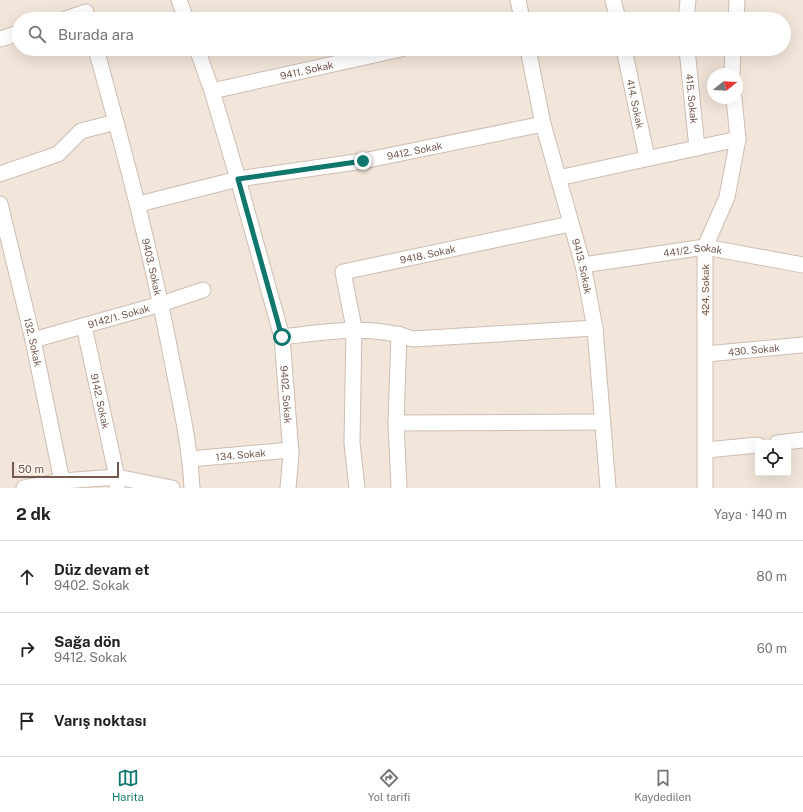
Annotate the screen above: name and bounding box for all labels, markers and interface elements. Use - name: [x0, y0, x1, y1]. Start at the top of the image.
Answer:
- search box: [12, 12, 791, 56]
- icon: search: [26, 23, 48, 45]
- text: Burada ara: [58, 26, 134, 43]
- street label: 9411. Sokak: [279, 58, 335, 82]
- north arrow: [707, 68, 743, 104]
- street label: 415. Sokak: [684, 73, 701, 125]
- street label: 414. Sokak: [624, 78, 647, 130]
- street label: 9412. Sokak: [386, 139, 444, 162]
- route end: [354, 152, 372, 170]
- street label: 9403. Sokak: [140, 237, 165, 297]
- street label: 9413. Sokak: [570, 237, 594, 295]
- street label: 441/2. Sokak: [662, 241, 724, 259]
- street label: 9418. Sokak: [399, 242, 457, 266]
- street label: 424. Sokak: [699, 264, 711, 316]
- street label: 9142/1. Sokak: [86, 301, 151, 330]
- street label: 132. Sokak: [22, 316, 44, 368]
- route start: [273, 328, 291, 346]
- street label: 430. Sokak: [727, 341, 781, 358]
- street label: 9402. Sokak: [278, 365, 295, 424]
- street label: 9142. Sokak: [89, 372, 112, 430]
- map controls: [755, 440, 791, 476]
- button: locate: [755, 440, 791, 476]
- street label: 134. Sokak: [215, 446, 267, 463]
- scale bar: [12, 460, 119, 479]
- text: 50 m: [18, 463, 44, 475]
- text: 2 dk: [16, 504, 51, 524]
- text: Yaya · 140 m: [714, 507, 787, 522]
- text: Düz devam et: [54, 561, 149, 578]
- icon: ahead: [16, 566, 38, 588]
- text: 80 m: [756, 569, 787, 584]
- text: 9402. Sokak: [54, 578, 130, 593]
- text: Sağa dön: [54, 633, 120, 650]
- icon: right: [16, 638, 38, 660]
- text: 60 m: [757, 641, 787, 656]
- text: 9412. Sokak: [54, 650, 127, 665]
- icon: arrive: [16, 710, 38, 732]
- text: Varış noktası: [54, 712, 146, 729]
- tab: Harita: [112, 767, 144, 803]
- tab: Yol tarifi: [368, 767, 410, 803]
- tab: Kaydedilen: [634, 767, 691, 803]

